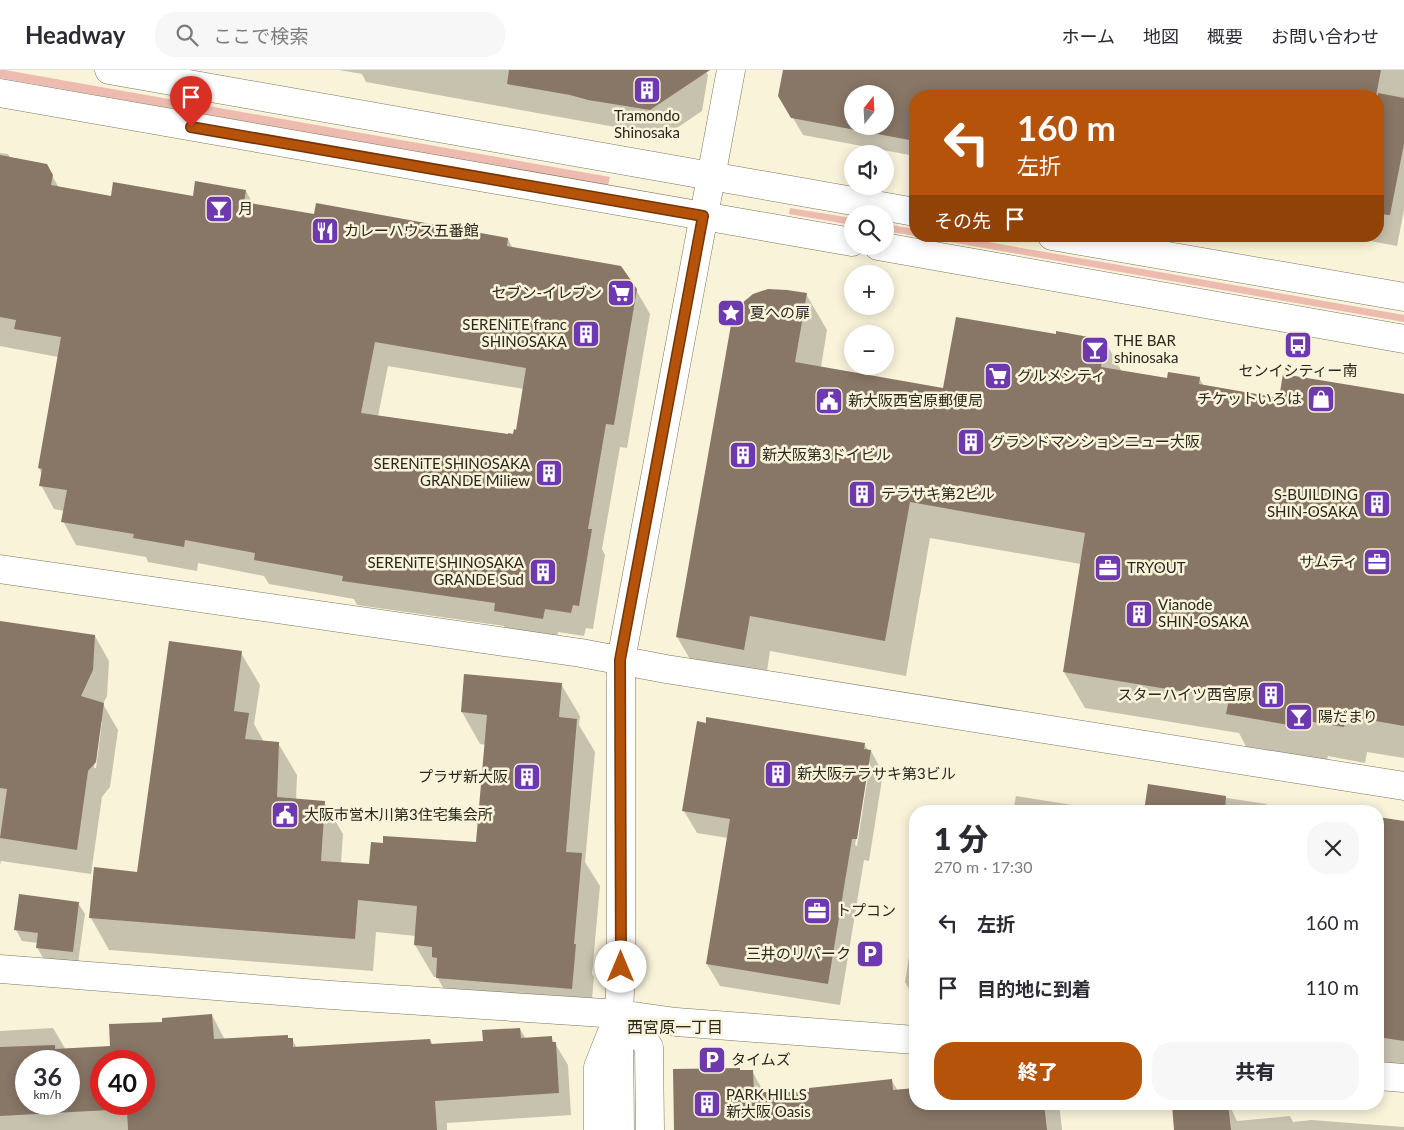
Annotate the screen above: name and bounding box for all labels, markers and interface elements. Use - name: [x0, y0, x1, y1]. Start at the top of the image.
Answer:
- search box: [155, 12, 505, 57]
- text: Headway: [25, 20, 125, 49]
- icon: search: [173, 21, 201, 49]
- text: ここで検索: [213, 24, 308, 47]
- text: ホーム: [1062, 25, 1115, 47]
- text: 地図: [1143, 25, 1179, 47]
- text: 概要: [1207, 25, 1243, 47]
- text: お問い合わせ: [1271, 25, 1379, 47]
- building icon: Tramondo Shinosaka: [632, 75, 662, 105]
- pin: [170, 76, 212, 127]
- icon: arrive: [177, 83, 205, 111]
- north arrow: [844, 85, 894, 135]
- map controls: [844, 85, 894, 375]
- place label: Tramondo Shinosaka: [614, 106, 680, 141]
- text: 160 m: [1017, 106, 1116, 148]
- icon: left: [934, 110, 999, 175]
- button: sound: [844, 145, 894, 195]
- text: 左折: [1017, 152, 1061, 179]
- bar icon: 月: [204, 194, 234, 224]
- place label: 月: [238, 199, 253, 217]
- button: search: [844, 205, 894, 255]
- icon: arrive: [1001, 205, 1029, 233]
- text: その先: [934, 209, 991, 232]
- restaurant icon: カレーハウス五番館: [310, 216, 340, 246]
- place label: カレーハウス五番館: [344, 221, 479, 239]
- button: +: [844, 265, 894, 315]
- supermarket icon: セブン-イレブン: [606, 278, 636, 308]
- place label: セブン-イレブン: [491, 283, 602, 301]
- place icon: 夏への扉: [716, 298, 746, 328]
- place label: 夏への扉: [750, 303, 810, 321]
- place label: SERENiTE franc SHINOSAKA: [462, 315, 568, 350]
- building icon: SERENiTE franc SHINOSAKA: [571, 319, 601, 349]
- button: −: [844, 325, 894, 375]
- bus stop icon: センイシティー南: [1283, 330, 1313, 360]
- place label: THE BAR shinosaka: [1114, 331, 1178, 366]
- bar icon: THE BAR shinosaka: [1080, 335, 1110, 365]
- supermarket icon: グルメシティ: [983, 361, 1013, 391]
- place label: センイシティー南: [1238, 361, 1358, 379]
- place label: グルメシティ: [1017, 366, 1106, 384]
- shop icon: チケットいろは: [1306, 384, 1336, 414]
- public building icon: 新大阪西宮原郵便局: [814, 386, 844, 416]
- place label: チケットいろは: [1197, 389, 1302, 407]
- place label: 新大阪西宮原郵便局: [848, 391, 983, 409]
- building icon: グランドマンションニュー大阪: [956, 427, 986, 457]
- place label: グランドマンションニュー大阪: [990, 432, 1200, 450]
- building icon: 新大阪第3ドイビル: [728, 440, 758, 470]
- place label: 新大阪第3ドイビル: [762, 445, 891, 463]
- place label: SERENiTE SHINOSAKA GRANDE Miliew: [373, 454, 531, 489]
- building icon: SERENiTE SHINOSAKA GRANDE Miliew: [534, 458, 564, 488]
- building icon: テラサキ第2ビル: [847, 479, 877, 509]
- place label: テラサキ第2ビル: [881, 484, 995, 502]
- place label: S-BUILDING SHIN-OSAKA: [1267, 485, 1359, 520]
- building icon: S-BUILDING SHIN-OSAKA: [1362, 489, 1392, 519]
- office icon: サムティ: [1362, 547, 1392, 577]
- place label: サムティ: [1299, 552, 1358, 570]
- place label: SERENiTE SHINOSAKA GRANDE Sud: [367, 553, 525, 588]
- office icon: TRYOUT: [1093, 553, 1123, 583]
- building icon: SERENiTE SHINOSAKA GRANDE Sud: [528, 557, 558, 587]
- place label: TRYOUT: [1127, 558, 1186, 576]
- place label: Vianode SHIN-OSAKA: [1158, 595, 1250, 630]
- building icon: Vianode SHIN-OSAKA: [1124, 599, 1154, 629]
- building icon: スターハイツ西宮原: [1256, 680, 1286, 710]
- place label: スターハイツ西宮原: [1118, 685, 1252, 703]
- bar icon: 陽だまり: [1284, 702, 1314, 732]
- place label: 陽だまり: [1318, 707, 1378, 725]
- building icon: 新大阪テラサキ第3ビル: [763, 759, 793, 789]
- building icon: プラザ新大阪: [512, 762, 542, 792]
- place label: 新大阪テラサキ第3ビル: [797, 764, 956, 782]
- place label: プラザ新大阪: [418, 767, 508, 785]
- public building icon: 大阪市営木川第3住宅集会所: [270, 800, 300, 830]
- place label: 大阪市営木川第3住宅集会所: [304, 805, 493, 823]
- text: 1 分: [934, 820, 988, 856]
- button: close: [1307, 822, 1359, 874]
- text: 270 m · 17:30: [934, 857, 1033, 876]
- office icon: トプコン: [802, 896, 832, 926]
- place label: トプコン: [836, 901, 896, 919]
- icon: left: [934, 909, 962, 937]
- text: 160 m: [1305, 911, 1359, 934]
- text: 左折: [977, 912, 1015, 935]
- parking icon: 三井のリパーク: [855, 939, 885, 969]
- position arrow: [594, 940, 646, 992]
- place label: 三井のリパーク: [746, 944, 851, 962]
- icon: arrive: [934, 974, 962, 1002]
- text: 110 m: [1305, 976, 1359, 999]
- text: 目的地に到着: [977, 977, 1091, 1000]
- district label: 西宮原一丁目: [627, 1017, 723, 1036]
- button: 終了: [934, 1042, 1142, 1100]
- button: 共有: [1152, 1042, 1359, 1100]
- parking icon: タイムズ: [697, 1045, 727, 1075]
- speed limit sign: 40: [90, 1050, 155, 1115]
- place label: タイムズ: [731, 1050, 791, 1068]
- text: 36: [33, 1061, 62, 1091]
- place label: PARK HILLS 新大阪 Oasis: [726, 1085, 811, 1120]
- text: km/h: [33, 1087, 62, 1102]
- building icon: PARK HILLS 新大阪 Oasis: [692, 1089, 722, 1119]

